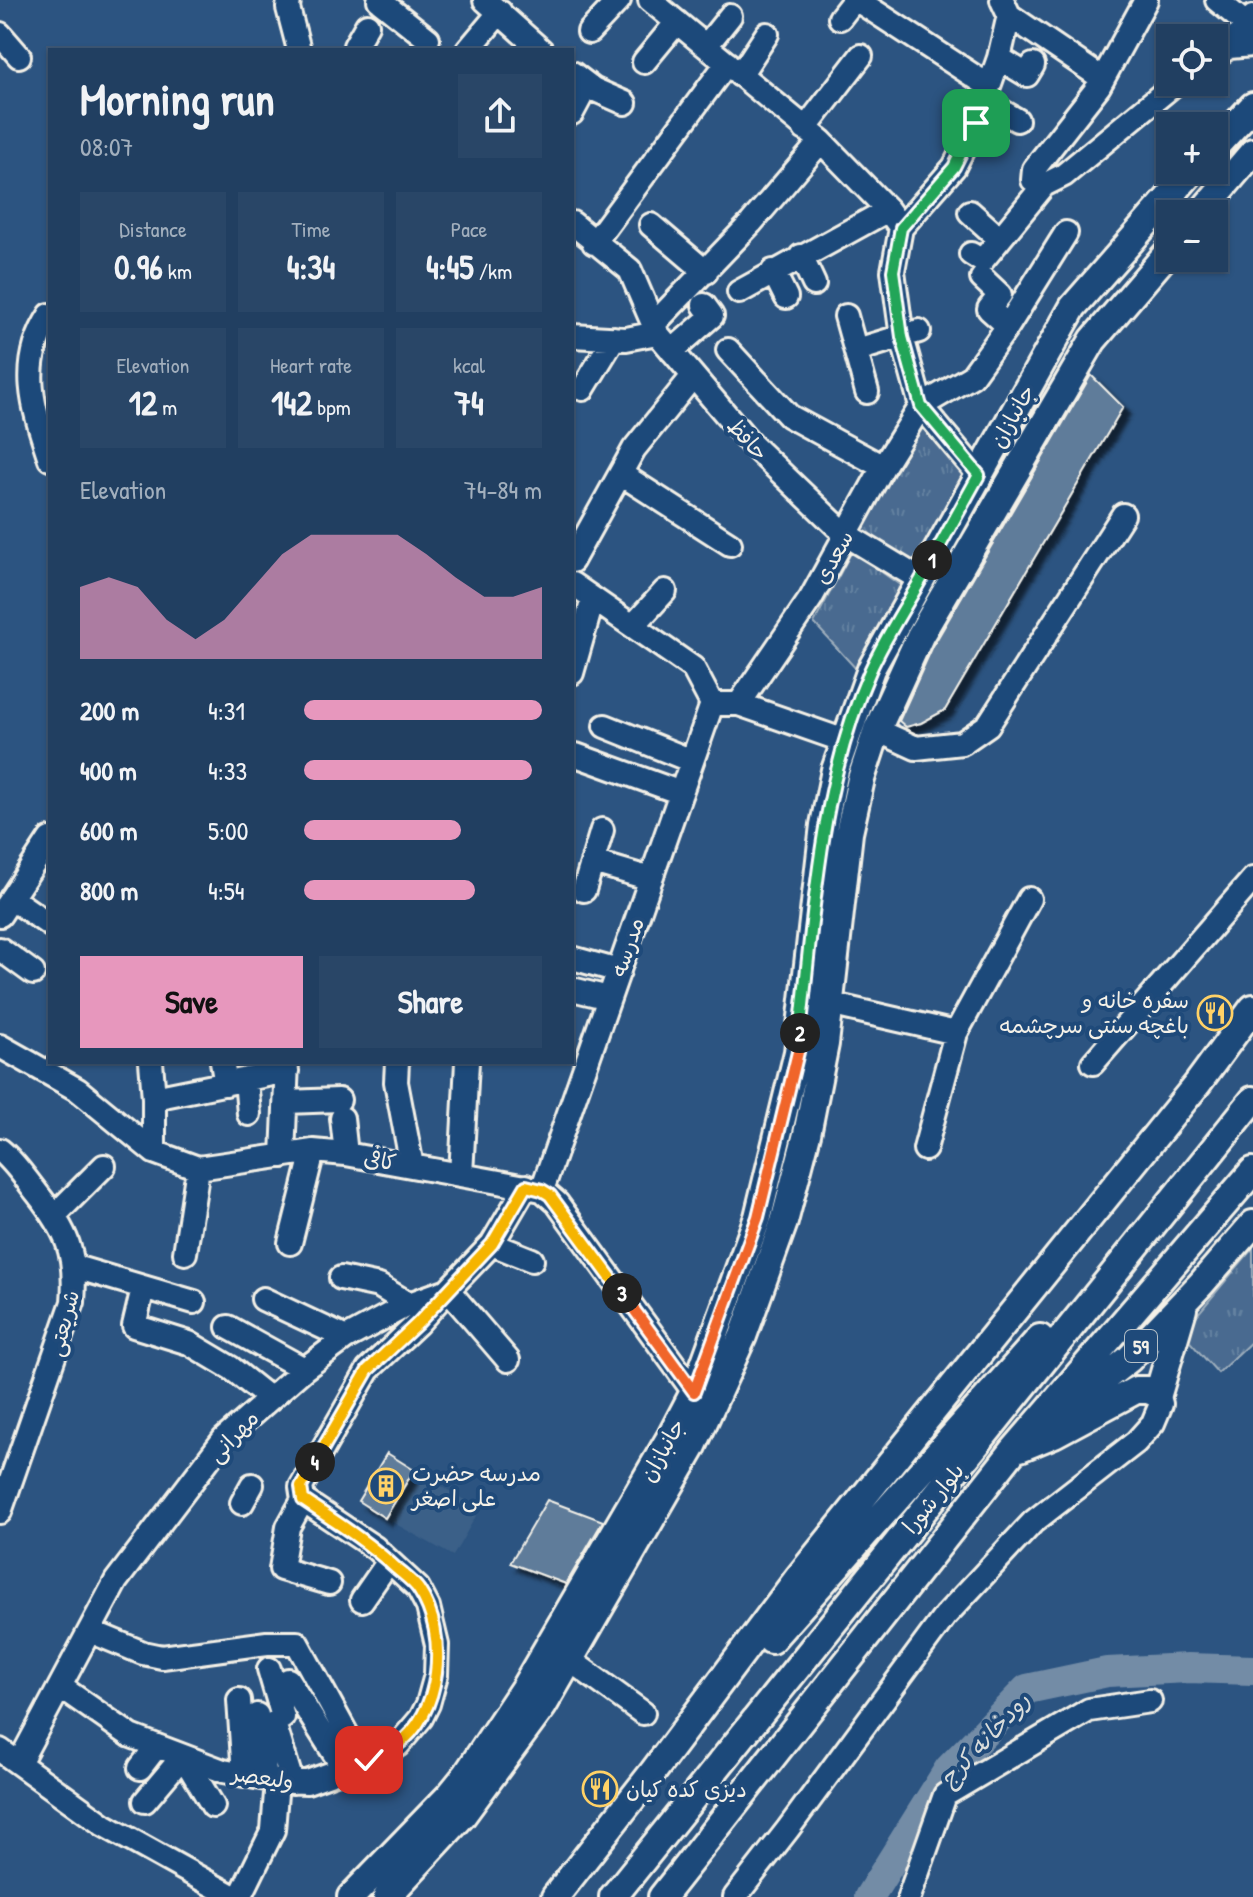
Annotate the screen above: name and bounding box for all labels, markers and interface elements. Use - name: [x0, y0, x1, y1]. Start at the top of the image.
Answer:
- map controls: [1156, 24, 1228, 272]
- button: locate: [1156, 24, 1228, 96]
- text: Morning run: [80, 69, 275, 129]
- button: share: [458, 74, 542, 158]
- pin: [942, 89, 1010, 157]
- icon: arrive: [954, 101, 998, 145]
- button: +: [1156, 112, 1228, 184]
- text: 08:07: [80, 129, 133, 164]
- button: −: [1156, 200, 1228, 272]
- text: Distance: [119, 214, 187, 244]
- text: Time: [292, 214, 330, 244]
- text: Pace: [451, 214, 487, 244]
- text: 0.96: [114, 244, 163, 290]
- text: 4:34: [287, 244, 335, 290]
- text: 4:45: [426, 244, 474, 290]
- text: km: [163, 256, 192, 286]
- text: /km: [474, 256, 512, 286]
- text: Elevation: [116, 350, 190, 380]
- text: Heart rate: [270, 350, 352, 380]
- text: kcal: [453, 350, 485, 380]
- street label: جانبازان: [982, 379, 1042, 453]
- text: 12: [129, 380, 157, 426]
- text: 142: [271, 380, 312, 426]
- text: 74: [454, 380, 484, 426]
- text: m: [157, 392, 177, 422]
- text: bpm: [312, 392, 351, 422]
- street label: حافظ: [721, 411, 775, 467]
- text: Elevation: [80, 472, 166, 507]
- text: 74–84 m: [464, 472, 542, 507]
- street label: سعدی: [806, 525, 860, 589]
- pin: 1: [912, 540, 952, 580]
- text: 1: [928, 545, 936, 575]
- text: 200 m: [80, 693, 139, 728]
- text: 4:31: [208, 693, 245, 728]
- text: 400 m: [80, 753, 137, 788]
- text: 4:33: [208, 753, 247, 788]
- text: 600 m: [80, 813, 137, 848]
- text: 5:00: [208, 813, 248, 848]
- text: 800 m: [80, 873, 138, 908]
- text: 4:54: [208, 873, 245, 908]
- street label: مدرسه: [603, 913, 651, 981]
- button: Save: [80, 956, 303, 1048]
- button: Share: [319, 956, 542, 1048]
- place label: سفره خانه و باغچه سنتی سرچشمه: [999, 985, 1189, 1040]
- restaurant icon: سفره خانه و باغچه سنتی سرچشمه: [1196, 994, 1234, 1032]
- pin: 2: [780, 1013, 820, 1053]
- text: 2: [795, 1018, 805, 1048]
- street label: کافی: [361, 1142, 399, 1178]
- pin: 3: [602, 1273, 642, 1313]
- text: 3: [617, 1278, 627, 1308]
- street label: شریعتی: [40, 1286, 86, 1360]
- road number: 59: [1125, 1330, 1157, 1362]
- street label: مهرانی: [201, 1403, 265, 1469]
- street label: جانبازان: [632, 1413, 692, 1487]
- pin: 4: [295, 1442, 335, 1482]
- text: 4: [311, 1447, 319, 1477]
- street label: بلوار شورا: [895, 1456, 971, 1540]
- place label: مدرسه حضرت علی اصغر: [410, 1458, 541, 1513]
- building icon: مدرسه حضرت علی اصغر: [367, 1467, 405, 1505]
- water label: رودخانه کرج: [932, 1684, 1037, 1794]
- pin: [335, 1726, 403, 1794]
- icon: check: [347, 1738, 391, 1782]
- street label: ولیعصر: [228, 1758, 296, 1796]
- restaurant icon: دیزی کده کیان: [581, 1770, 619, 1808]
- place label: دیزی کده کیان: [626, 1774, 747, 1804]

